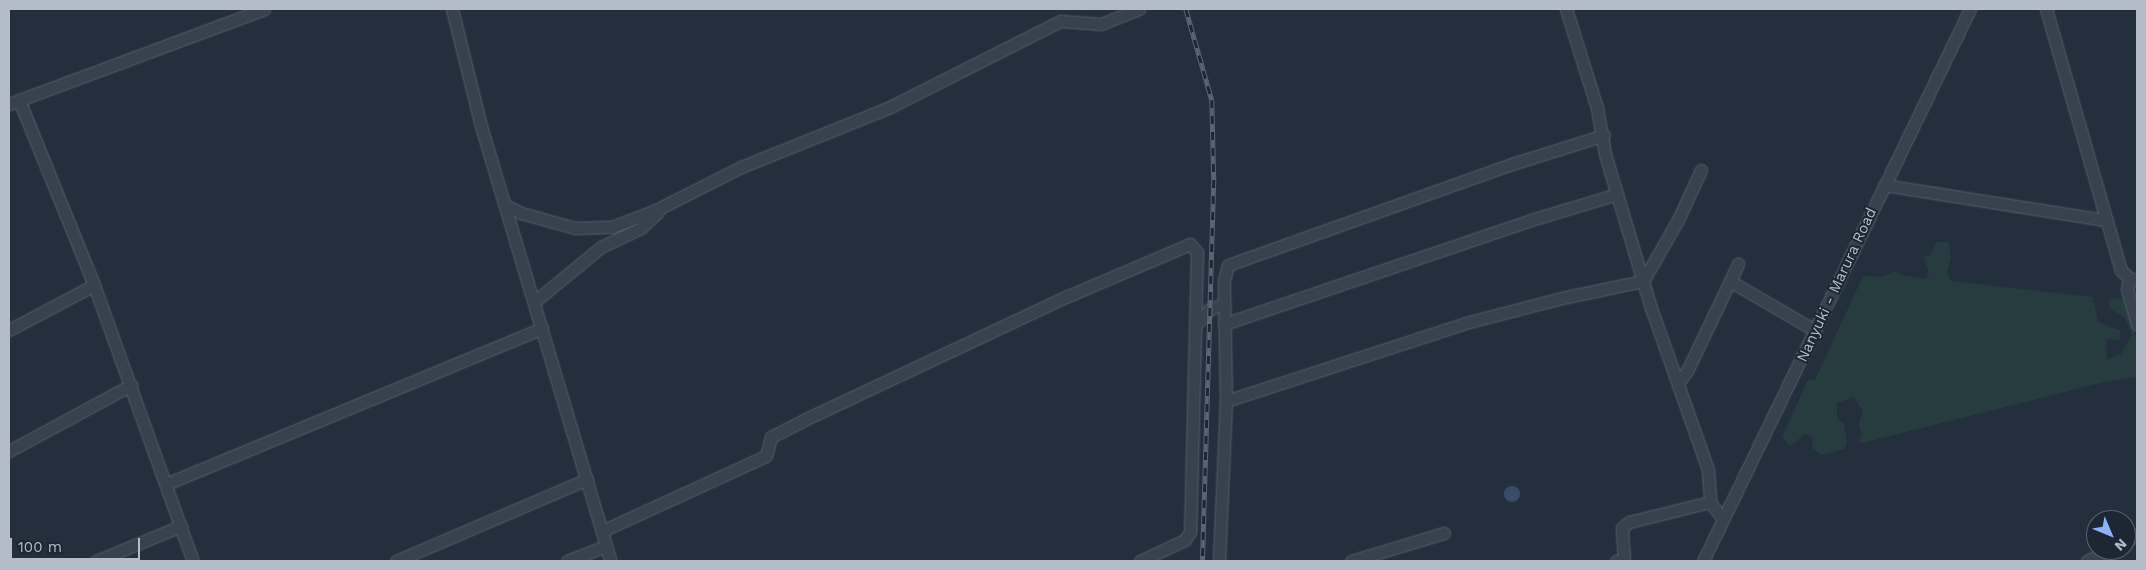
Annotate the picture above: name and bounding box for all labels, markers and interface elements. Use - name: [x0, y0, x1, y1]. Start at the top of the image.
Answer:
- street label: Nanyuki - Marura Road: [1793, 205, 1881, 365]
- north arrow: [2086, 510, 2136, 560]
- scale bar: [12, 528, 142, 560]
- text: N: [2112, 536, 2130, 554]
- text: 100 m: [18, 538, 62, 556]

